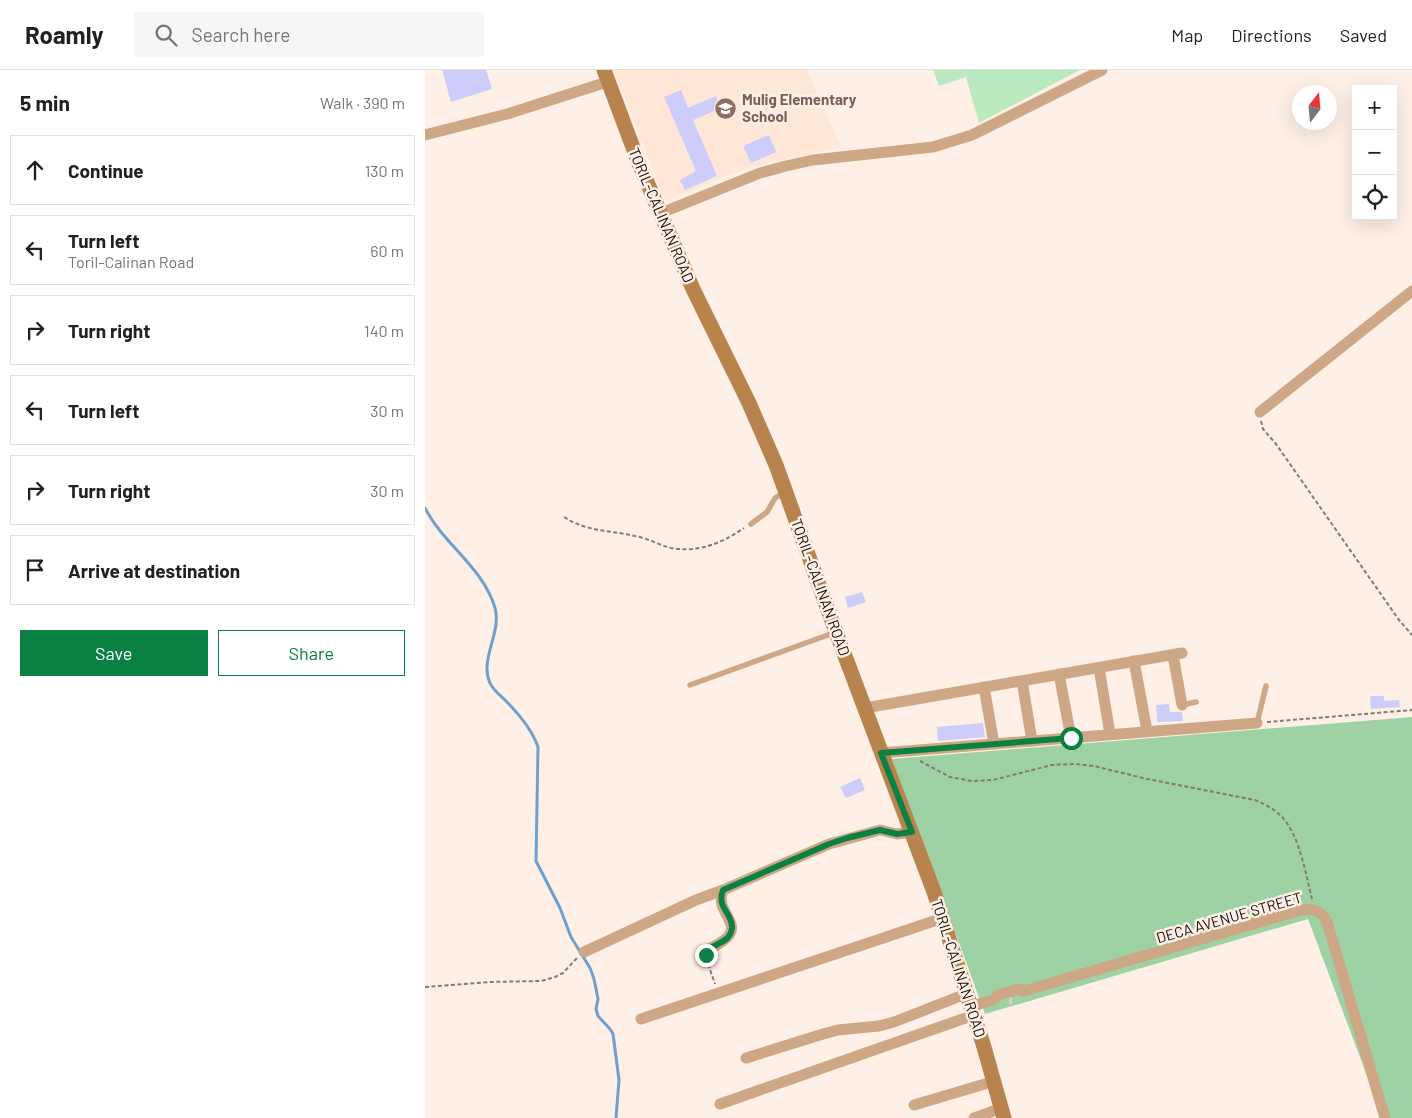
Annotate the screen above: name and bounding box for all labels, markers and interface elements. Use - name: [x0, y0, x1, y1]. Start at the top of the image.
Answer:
- search box: [134, 12, 484, 57]
- text: Roamly: [25, 20, 104, 49]
- icon: search: [152, 21, 180, 49]
- text: Search here: [192, 23, 290, 46]
- text: Map: [1171, 24, 1203, 46]
- text: Directions: [1231, 24, 1312, 46]
- text: Saved: [1340, 24, 1387, 46]
- north arrow: [1292, 85, 1337, 130]
- map controls: [1352, 85, 1397, 220]
- button: +: [1352, 85, 1397, 130]
- text: 5 min: [20, 90, 70, 115]
- place label: Mulig Elementary School: [742, 90, 857, 125]
- text: Walk · 390 m: [320, 93, 405, 112]
- school or university icon: Mulig Elementary School: [714, 96, 738, 120]
- button: −: [1352, 130, 1397, 175]
- street label: TORIL-CALINAN ROAD: [625, 145, 699, 285]
- icon: ahead: [21, 156, 49, 184]
- text: Continue: [68, 159, 144, 182]
- text: 130 m: [365, 161, 404, 180]
- button: locate: [1352, 175, 1397, 220]
- text: Turn left: [68, 229, 139, 252]
- icon: left: [21, 236, 49, 264]
- text: 60 m: [370, 241, 404, 260]
- text: Toril-Calinan Road: [68, 252, 194, 271]
- icon: right: [21, 316, 49, 344]
- text: Turn right: [68, 319, 150, 342]
- text: 140 m: [364, 321, 404, 340]
- icon: left: [21, 396, 49, 424]
- text: Turn left: [68, 399, 139, 422]
- text: 30 m: [370, 401, 404, 420]
- icon: right: [21, 476, 49, 504]
- text: Turn right: [68, 479, 150, 502]
- text: 30 m: [370, 481, 404, 500]
- street label: TORIL-CALINAN ROAD: [788, 516, 854, 658]
- icon: arrive: [21, 556, 49, 584]
- text: Arrive at destination: [68, 559, 240, 582]
- button: Save: [20, 630, 208, 676]
- button: Share: [218, 630, 405, 676]
- route start: [1060, 727, 1083, 750]
- street label: DECA AVENUE STREET: [1154, 888, 1304, 946]
- street label: TORIL-CALINAN ROAD: [928, 897, 990, 1039]
- route end: [695, 944, 718, 967]

